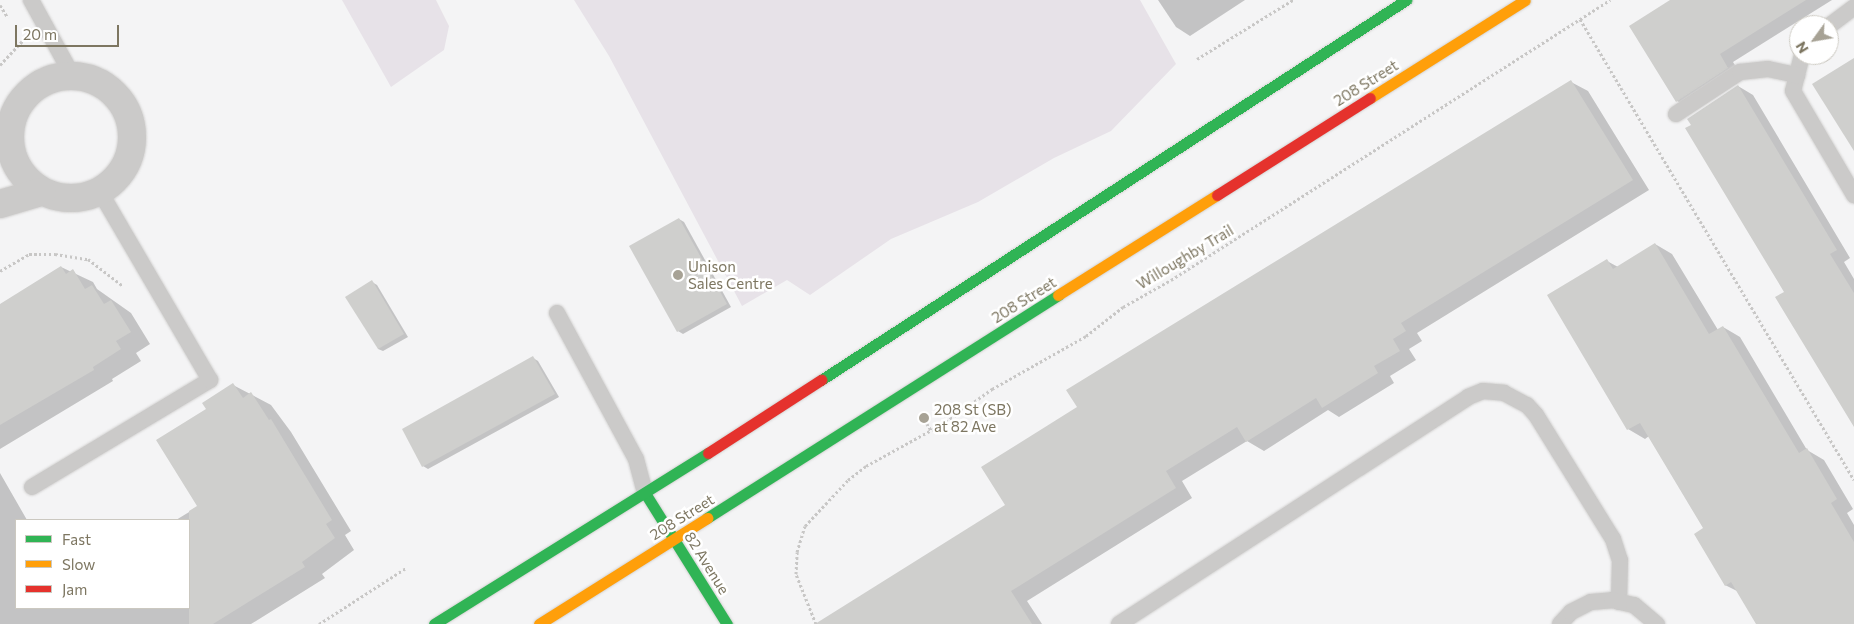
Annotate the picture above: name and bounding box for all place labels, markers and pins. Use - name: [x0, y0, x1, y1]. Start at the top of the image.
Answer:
- place label: Unison Sales Centre: [688, 257, 773, 292]
- marker: Unison Sales Centre: [672, 269, 684, 281]
- place label: 208 St (SB) at 82 Ave: [934, 400, 1011, 435]
- marker: 208 St (SB) at 82 Ave: [918, 412, 930, 424]

